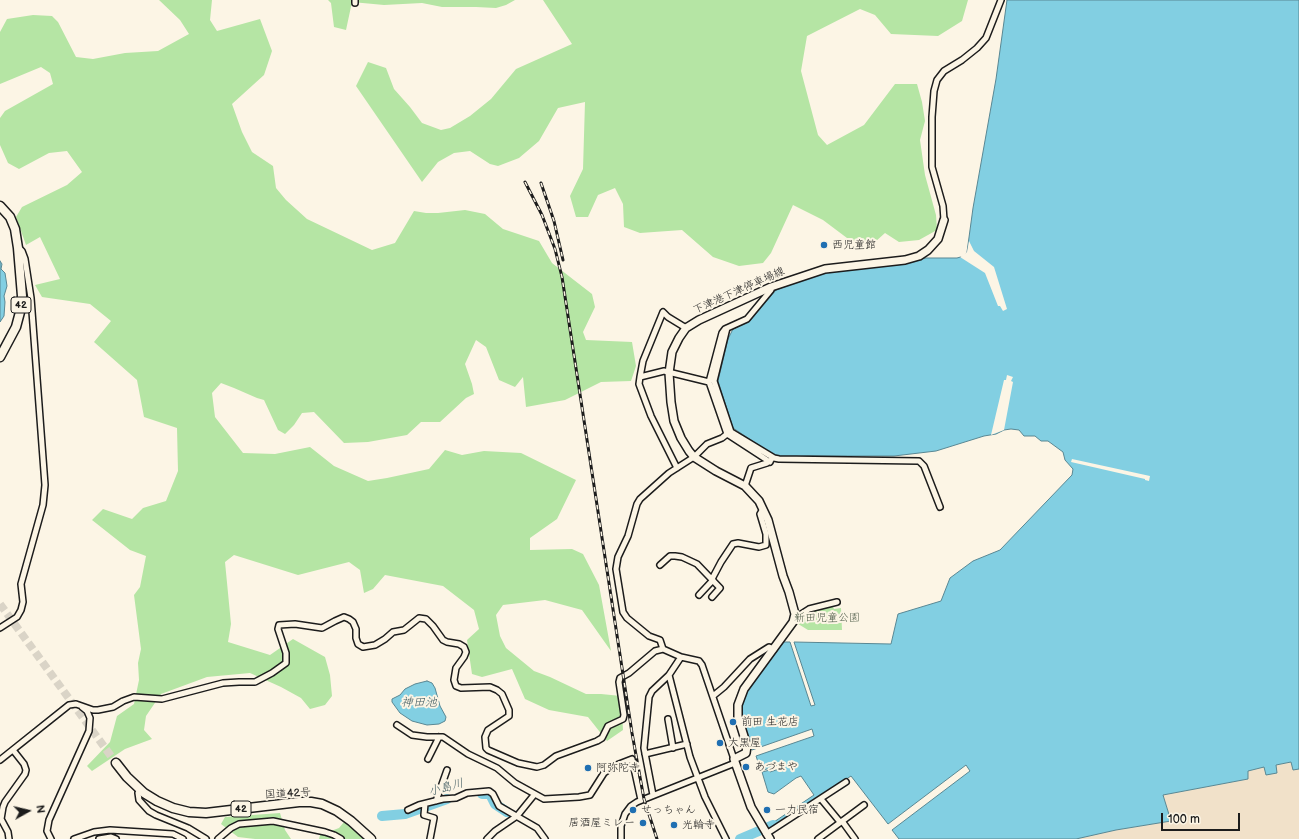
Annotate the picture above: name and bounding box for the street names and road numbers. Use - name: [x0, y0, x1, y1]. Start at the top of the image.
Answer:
- street label: 下津港下津停車場線: [691, 265, 787, 317]
- road number: 42: [11, 297, 31, 313]
- street label: 国道42号: [265, 786, 311, 802]
- road number: 42: [231, 801, 251, 817]

